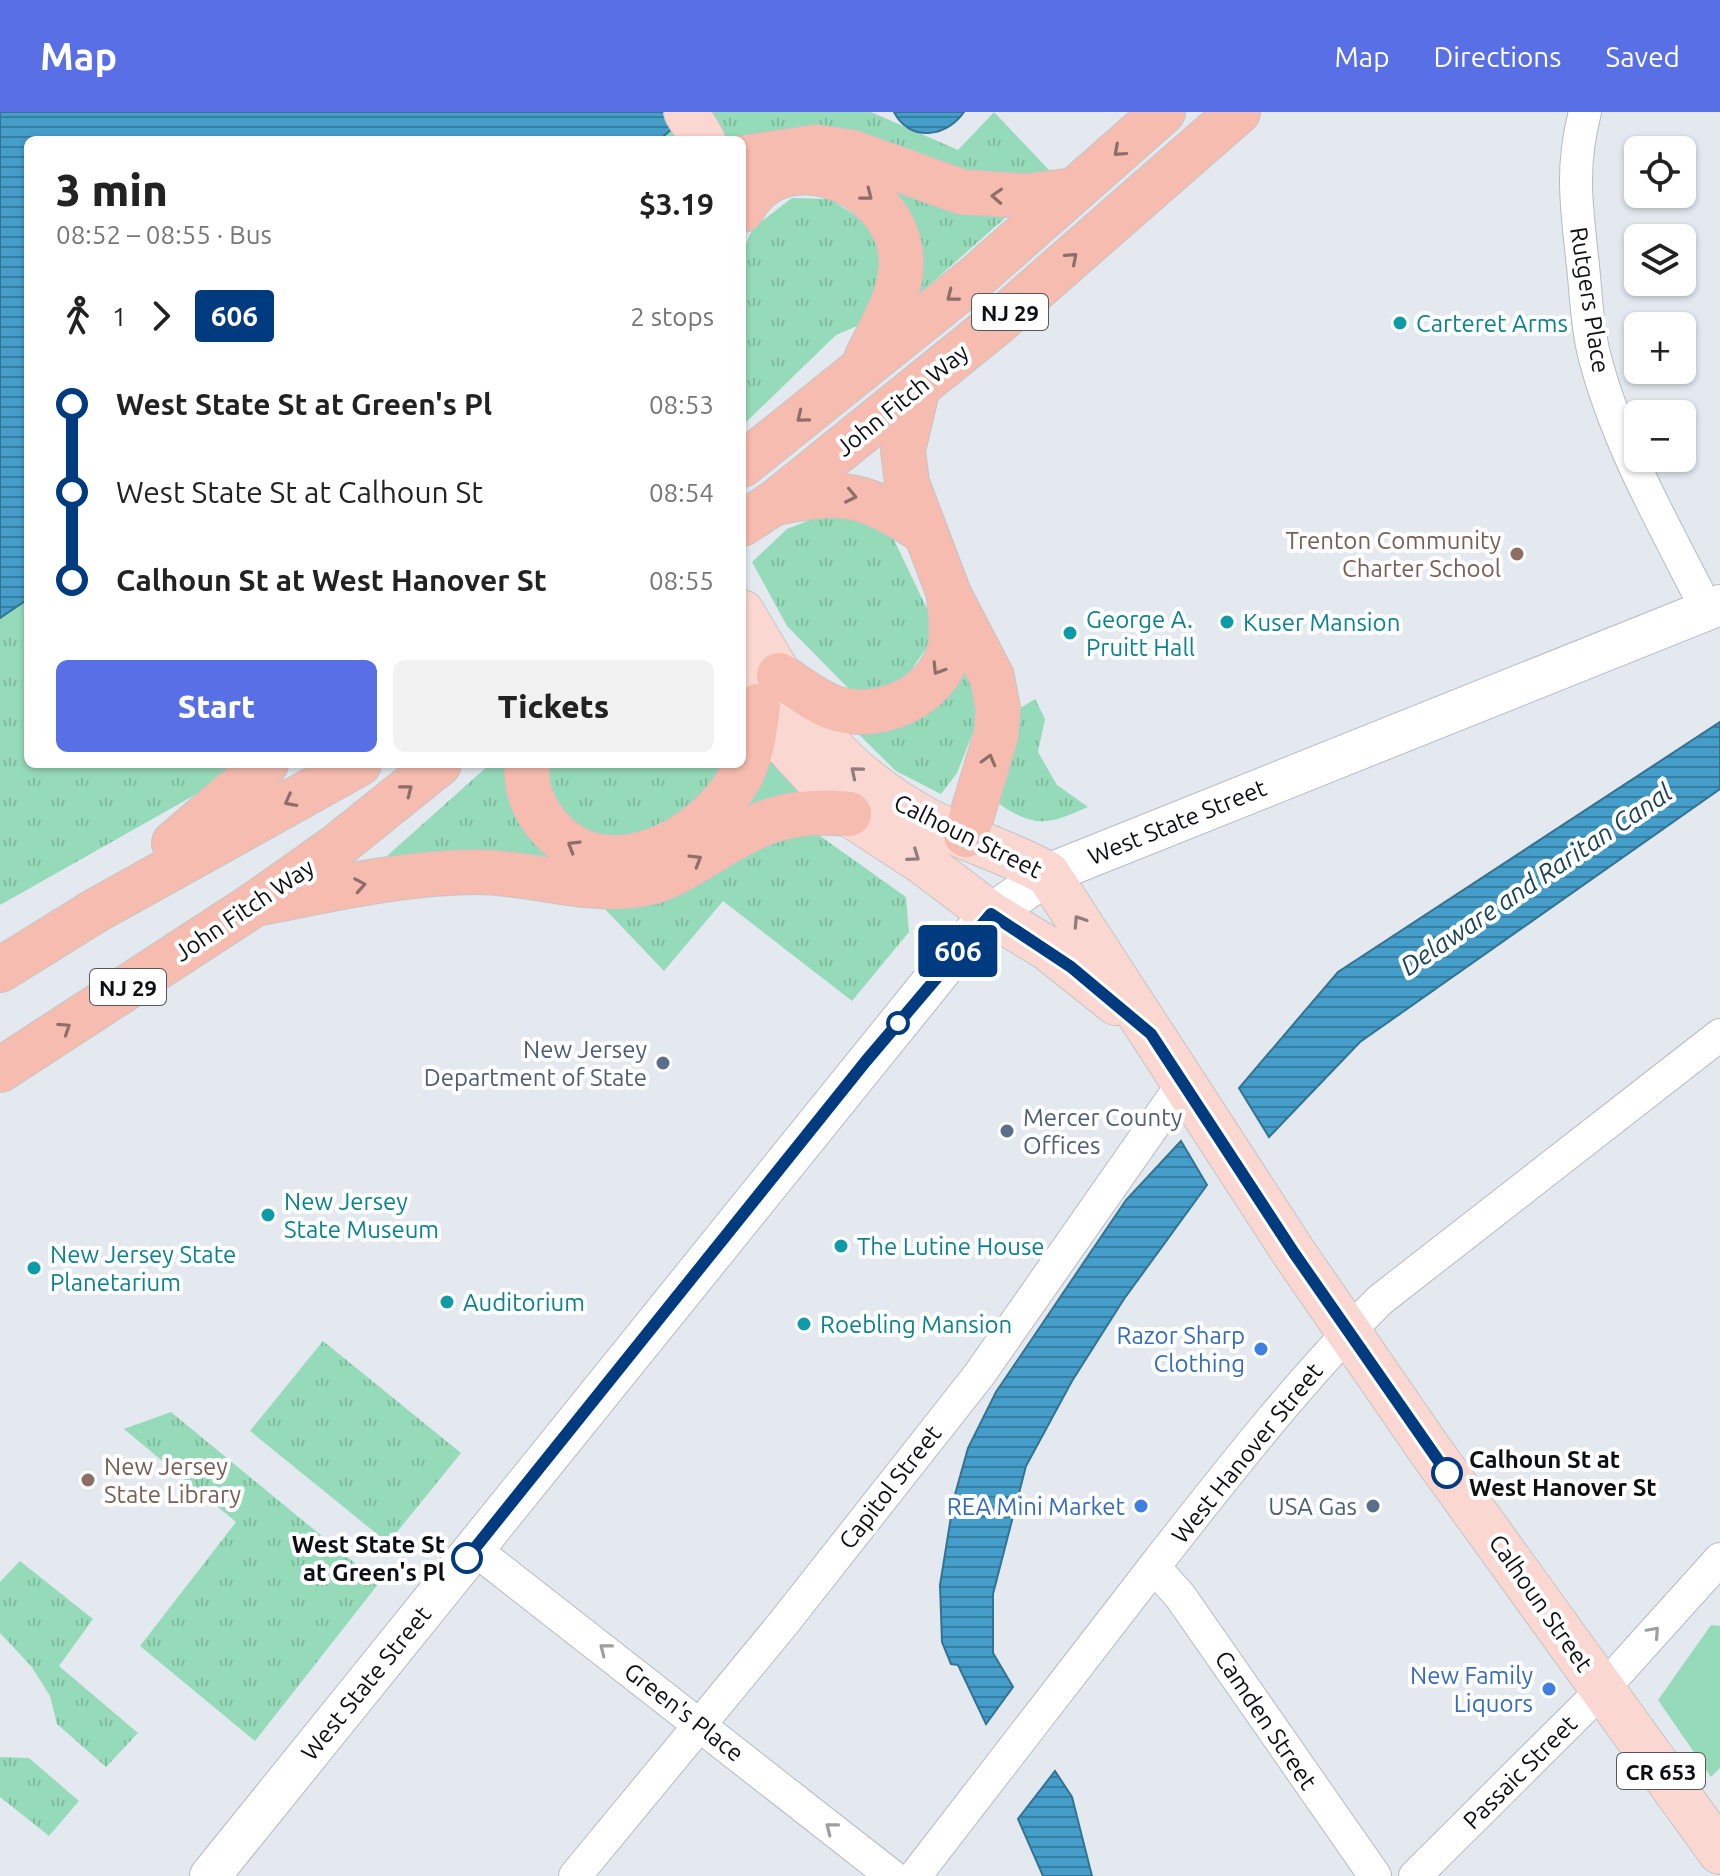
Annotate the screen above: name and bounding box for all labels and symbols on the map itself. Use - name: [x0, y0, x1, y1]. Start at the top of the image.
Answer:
- one-way arrow: [1113, 141, 1128, 156]
- one-way arrow: [858, 185, 873, 199]
- one-way arrow: [990, 187, 1003, 204]
- street label: Rutgers Place: [1565, 225, 1615, 375]
- one-way arrow: [1063, 253, 1078, 268]
- one-way arrow: [947, 286, 961, 301]
- road number: NJ 29: [972, 294, 1048, 330]
- place label: Carteret Arms: [1416, 310, 1568, 337]
- marker: Carteret Arms: [1391, 314, 1409, 332]
- street label: John Fitch Way: [830, 338, 974, 462]
- one-way arrow: [796, 407, 811, 422]
- one-way arrow: [843, 487, 857, 504]
- place label: Trenton Community Charter School: [1285, 527, 1501, 582]
- marker: Trenton Community Charter School: [1508, 545, 1526, 563]
- place label: George A. Pruitt Hall: [1086, 606, 1195, 661]
- place label: Kuser Mansion: [1243, 609, 1400, 636]
- marker: Kuser Mansion: [1218, 613, 1236, 631]
- marker: George A. Pruitt Hall: [1061, 624, 1079, 642]
- one-way arrow: [933, 660, 948, 675]
- one-way arrow: [980, 754, 996, 768]
- one-way arrow: [851, 768, 866, 782]
- street label: West State Street: [1084, 774, 1271, 870]
- water label: Delaware and Raritan Canal: [1395, 777, 1677, 981]
- one-way arrow: [398, 785, 413, 799]
- street label: Calhoun Street: [890, 789, 1047, 884]
- one-way arrow: [285, 791, 299, 807]
- one-way arrow: [567, 840, 582, 856]
- one-way arrow: [905, 846, 919, 861]
- street label: John Fitch Way: [169, 853, 319, 967]
- one-way arrow: [687, 854, 702, 870]
- one-way arrow: [353, 877, 366, 894]
- one-way arrow: [1073, 916, 1088, 930]
- line badge: 606: [912, 925, 1004, 977]
- road number: NJ 29: [90, 969, 166, 1005]
- unlabelled marker: [887, 1012, 909, 1034]
- one-way arrow: [57, 1022, 71, 1037]
- place label: New Jersey Department of State: [424, 1036, 647, 1091]
- marker: New Jersey Department of State: [654, 1054, 672, 1072]
- place label: Mercer County Offices: [1023, 1104, 1183, 1159]
- marker: Mercer County Offices: [998, 1122, 1016, 1140]
- place label: New Jersey State Museum: [284, 1188, 439, 1243]
- marker: New Jersey State Museum: [259, 1206, 277, 1224]
- place label: The Lutine House: [857, 1233, 1045, 1260]
- marker: The Lutine House: [832, 1237, 850, 1255]
- place label: New Jersey State Planetarium: [50, 1241, 236, 1296]
- marker: New Jersey State Planetarium: [25, 1259, 43, 1277]
- place label: Auditorium: [463, 1289, 585, 1316]
- marker: Auditorium: [438, 1293, 456, 1311]
- place label: Roebling Mansion: [820, 1311, 1012, 1338]
- marker: Roebling Mansion: [795, 1315, 813, 1333]
- place label: Razor Sharp Clothing: [1117, 1322, 1245, 1377]
- marker: Razor Sharp Clothing: [1252, 1340, 1270, 1358]
- street label: West Hanover Street: [1166, 1357, 1328, 1548]
- street label: Capitol Street: [833, 1419, 947, 1554]
- place label: Calhoun St at West Hanover St: [1469, 1446, 1657, 1501]
- place label: New Jersey State Library: [104, 1453, 242, 1508]
- marker: Calhoun St at West Hanover St: [1432, 1458, 1462, 1488]
- marker: New Jersey State Library: [79, 1471, 97, 1489]
- place label: REA Mini Market: [947, 1493, 1126, 1520]
- place label: USA Gas: [1268, 1493, 1357, 1520]
- marker: REA Mini Market: [1132, 1497, 1150, 1515]
- marker: USA Gas: [1364, 1497, 1382, 1515]
- street label: Calhoun Street: [1484, 1529, 1599, 1677]
- place label: West State St at Green's Pl: [292, 1531, 445, 1586]
- marker: West State St at Green's Pl: [452, 1543, 482, 1573]
- street label: West State Street: [296, 1600, 437, 1765]
- one-way arrow: [1645, 1627, 1659, 1642]
- one-way arrow: [599, 1645, 613, 1659]
- street label: Camden Street: [1210, 1646, 1323, 1795]
- street label: Green's Place: [619, 1657, 749, 1767]
- place label: New Family Liquors: [1410, 1662, 1533, 1717]
- marker: New Family Liquors: [1540, 1680, 1558, 1698]
- street label: Passaic Street: [1458, 1709, 1583, 1834]
- road number: CR 653: [1617, 1753, 1705, 1789]
- one-way arrow: [825, 1823, 840, 1837]

